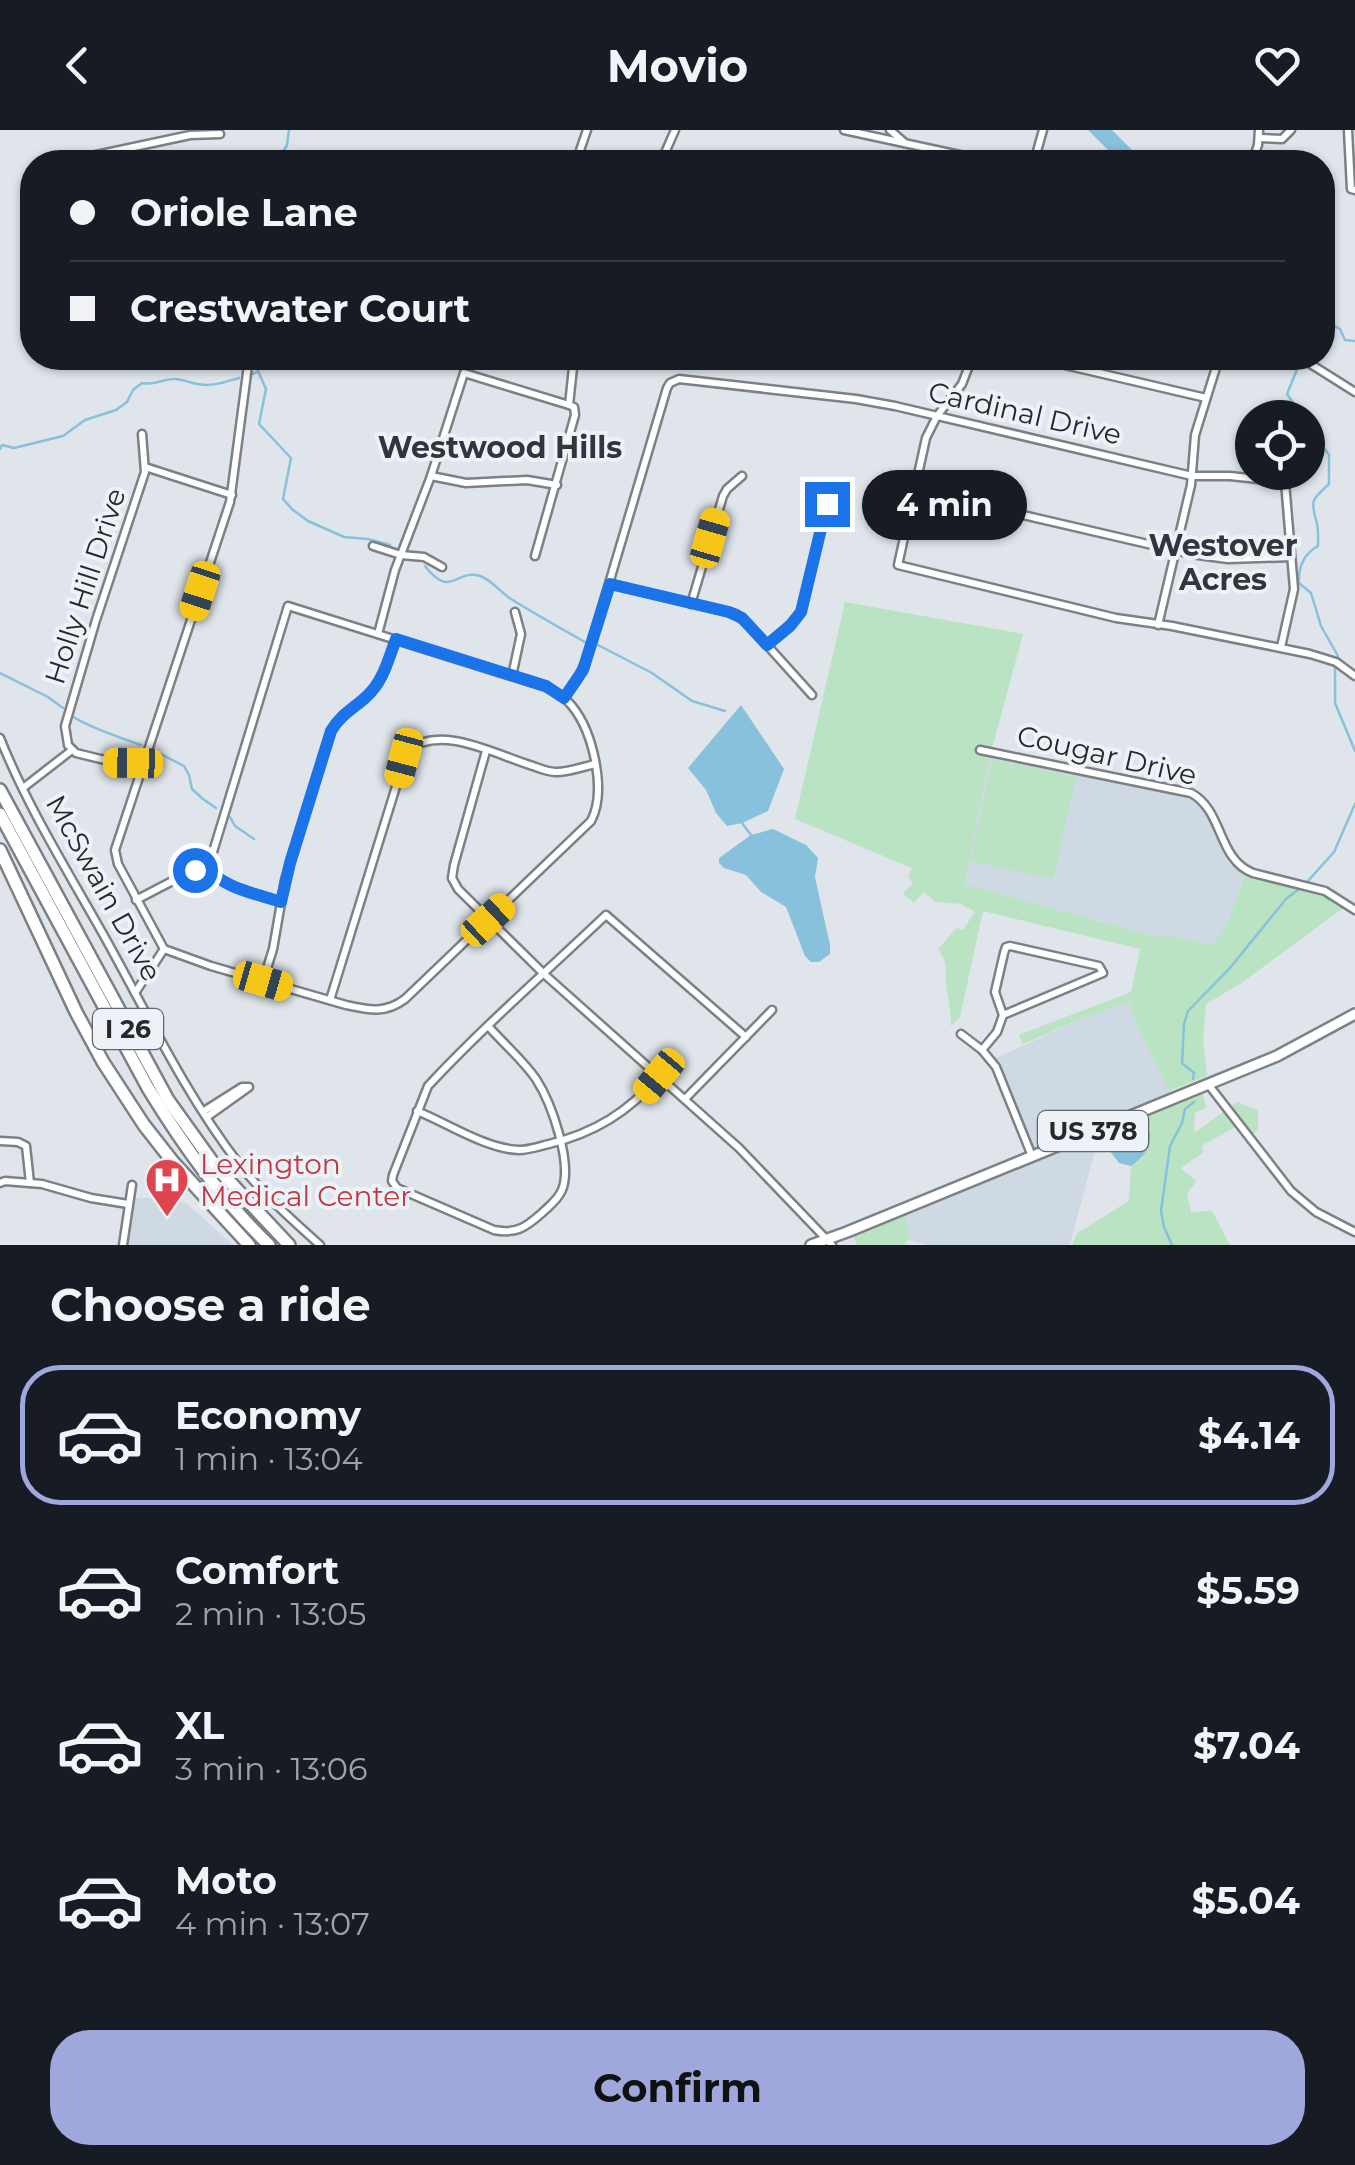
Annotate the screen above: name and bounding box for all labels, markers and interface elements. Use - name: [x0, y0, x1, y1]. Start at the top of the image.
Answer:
- icon: back: [50, 38, 105, 93]
- text: Movio: [607, 38, 748, 93]
- icon: heart: [1250, 38, 1305, 93]
- text: Oriole Lane: [130, 189, 358, 236]
- text: Crestwater Court: [130, 285, 470, 332]
- street label: Cardinal Drive: [925, 374, 1125, 452]
- map controls: [1235, 400, 1325, 490]
- button: locate: [1235, 400, 1325, 490]
- district label: Westwood Hills: [378, 429, 622, 466]
- callout: 4 min: [862, 469, 1027, 539]
- route end: [805, 482, 850, 527]
- street label: Holly Hill Drive: [37, 484, 133, 688]
- text: 4 min: [896, 485, 993, 524]
- car: [687, 505, 733, 571]
- district label: Westover Acres: [1148, 527, 1298, 598]
- car: [176, 558, 224, 624]
- street label: Cougar Drive: [1014, 718, 1200, 792]
- car: [382, 725, 426, 791]
- car: [103, 747, 163, 779]
- street label: McSwain Drive: [39, 789, 169, 987]
- route start: [173, 848, 218, 893]
- car: [456, 889, 520, 951]
- car: [230, 958, 296, 1004]
- road number: I 26: [93, 1009, 163, 1049]
- car: [628, 1043, 690, 1109]
- road number: US 378: [1038, 1111, 1148, 1151]
- place label: Lexington Medical Center: [200, 1147, 411, 1213]
- hospital icon: Lexington Medical Center: [144, 1157, 190, 1218]
- text: Choose a ride: [50, 1277, 371, 1332]
- icon: car: [55, 1390, 145, 1480]
- text: Economy: [175, 1392, 361, 1439]
- text: $4.14: [1198, 1412, 1300, 1459]
- text: 1 min · 13:04: [175, 1439, 363, 1478]
- icon: car: [55, 1545, 145, 1635]
- text: Comfort: [175, 1547, 339, 1594]
- text: $5.59: [1196, 1567, 1300, 1614]
- text: 2 min · 13:05: [175, 1594, 366, 1633]
- icon: car: [55, 1700, 145, 1790]
- text: XL: [175, 1702, 224, 1749]
- text: $7.04: [1193, 1722, 1300, 1769]
- text: 3 min · 13:06: [175, 1749, 368, 1788]
- icon: car: [55, 1855, 145, 1945]
- text: Moto: [175, 1857, 277, 1904]
- text: $5.04: [1192, 1877, 1300, 1924]
- text: 4 min · 13:07: [175, 1904, 370, 1943]
- button: Confirm: [50, 2030, 1305, 2145]

